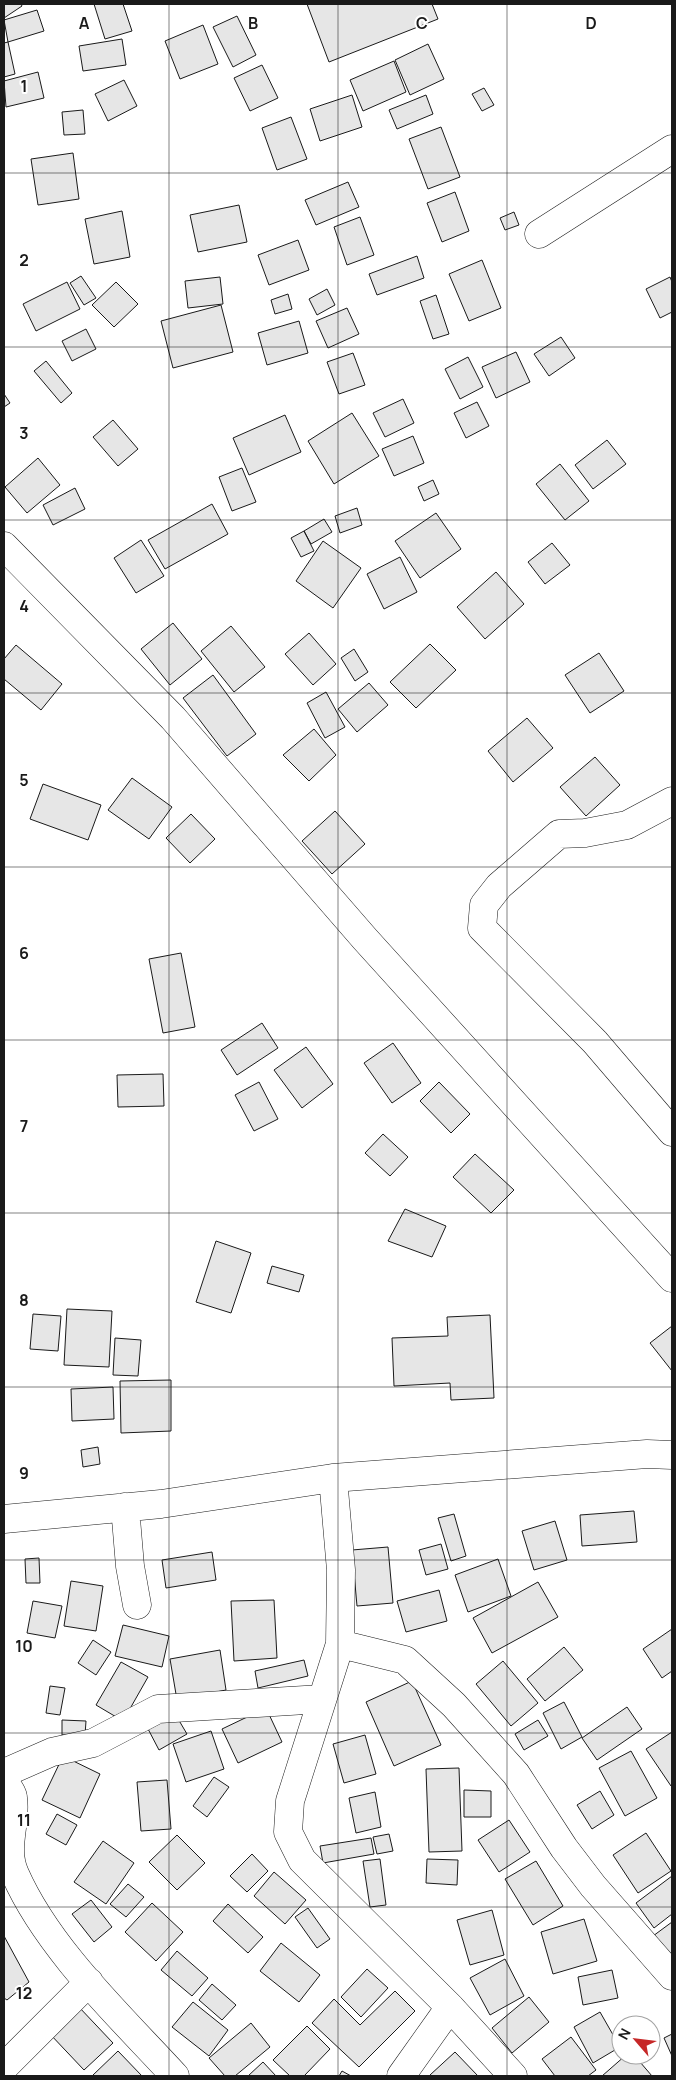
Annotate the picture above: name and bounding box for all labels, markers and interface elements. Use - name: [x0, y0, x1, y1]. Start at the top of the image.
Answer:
- text: A: [79, 12, 90, 34]
- text: B: [248, 12, 258, 34]
- text: C: [416, 12, 428, 34]
- text: D: [585, 12, 597, 34]
- text: 1: [20, 75, 28, 97]
- text: 2: [19, 249, 29, 271]
- text: 3: [19, 422, 29, 444]
- text: 4: [19, 595, 29, 617]
- text: 5: [19, 769, 29, 791]
- text: 6: [19, 942, 29, 964]
- text: 7: [20, 1115, 28, 1137]
- text: 8: [19, 1289, 29, 1311]
- text: 9: [19, 1462, 29, 1484]
- text: 10: [15, 1635, 33, 1657]
- text: 11: [17, 1809, 31, 1831]
- text: 12: [16, 1982, 32, 2004]
- north arrow: [611, 2015, 661, 2065]
- text: N: [613, 2025, 635, 2043]

